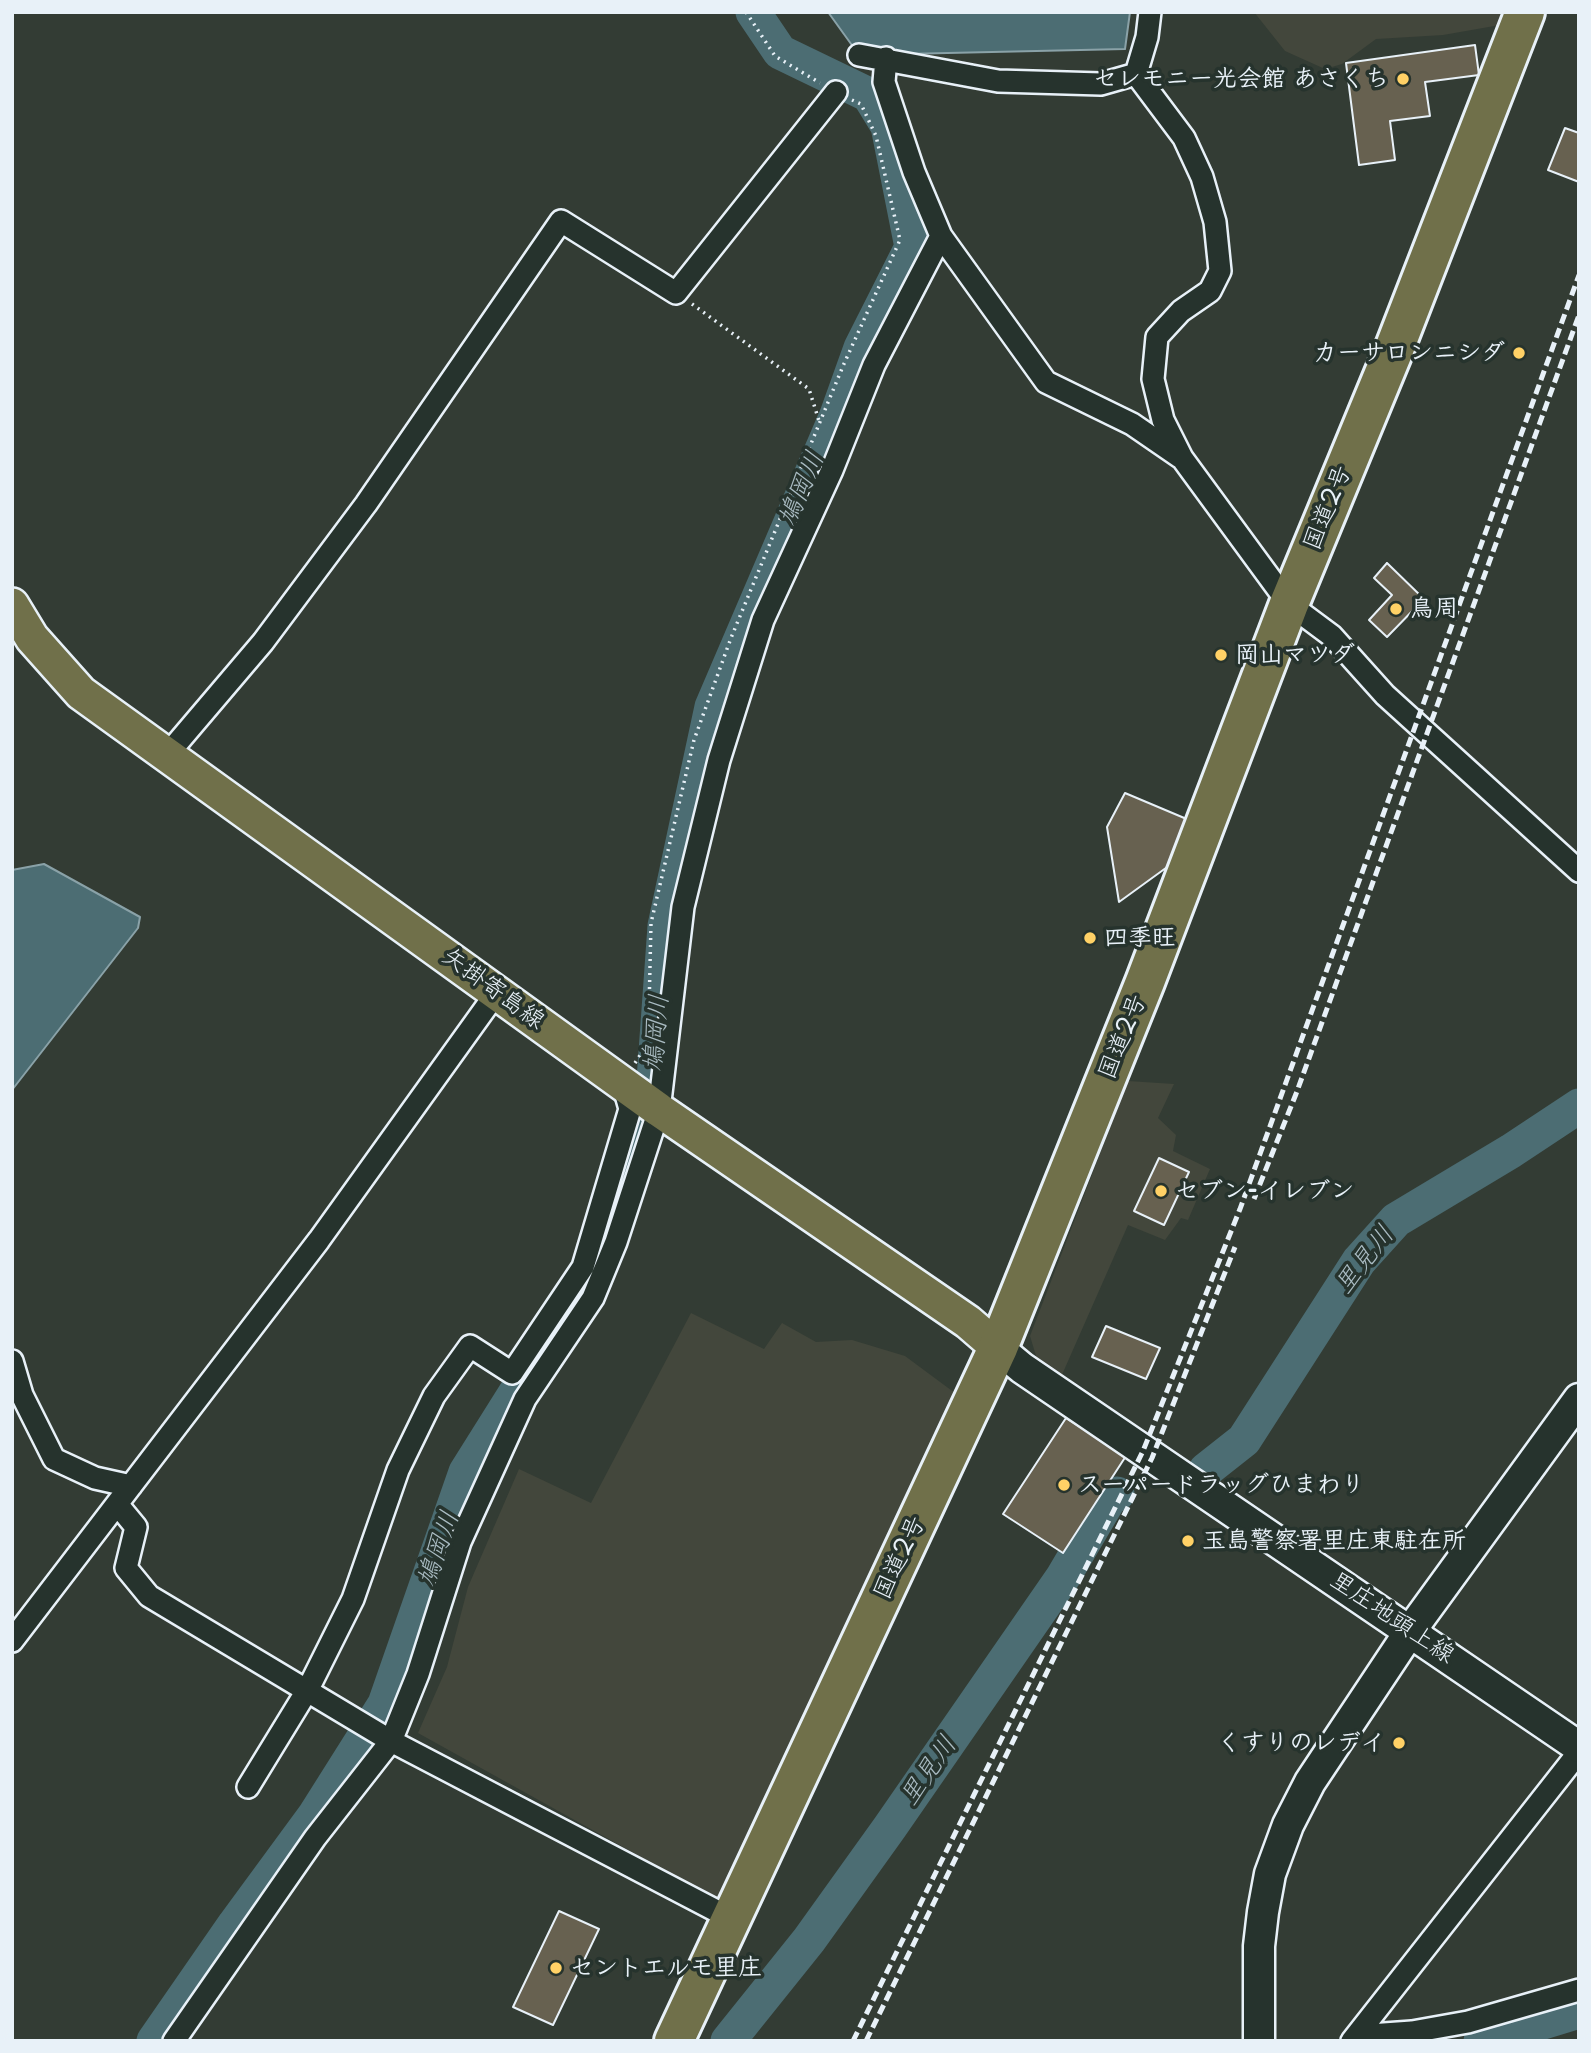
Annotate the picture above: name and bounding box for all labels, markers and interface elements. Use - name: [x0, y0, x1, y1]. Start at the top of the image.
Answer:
- place label: セレモニー光会館 あさくち: [1093, 65, 1389, 93]
- marker: セレモニー光会館 あさくち: [1395, 71, 1411, 87]
- place label: カーサロンニシダ: [1313, 339, 1505, 367]
- marker: カーサロンニシダ: [1511, 345, 1527, 361]
- water label: 鳩岡川: [772, 447, 832, 531]
- street label: 国道2号: [1298, 461, 1358, 555]
- place label: 鳥周: [1410, 595, 1458, 623]
- marker: 鳥周: [1388, 601, 1404, 617]
- place label: 岡山マツダ: [1235, 641, 1355, 669]
- marker: 岡山マツダ: [1213, 647, 1229, 663]
- place label: 四季旺: [1104, 924, 1176, 952]
- marker: 四季旺: [1082, 930, 1098, 946]
- street label: 矢掛寄島線: [436, 942, 550, 1036]
- street label: 国道2号: [1093, 990, 1153, 1084]
- water label: 鳩岡川: [638, 993, 676, 1073]
- place label: セブン-イレブン: [1175, 1177, 1354, 1205]
- marker: セブン-イレブン: [1153, 1183, 1169, 1199]
- water label: 里見川: [1329, 1220, 1401, 1300]
- place label: スーパードラッグひまわり: [1078, 1471, 1365, 1499]
- marker: スーパードラッグひまわり: [1056, 1477, 1072, 1493]
- water label: 鳩岡川: [412, 1507, 466, 1591]
- street label: 国道2号: [868, 1512, 932, 1604]
- place label: 玉島警察署里庄東駐在所: [1202, 1527, 1466, 1555]
- marker: 玉島警察署里庄東駐在所: [1180, 1533, 1196, 1549]
- street label: 里庄地頭上線: [1324, 1566, 1460, 1670]
- place label: くすりのレデイ: [1217, 1729, 1385, 1757]
- water label: 里見川: [894, 1730, 964, 1812]
- marker: くすりのレデイ: [1391, 1735, 1407, 1751]
- place label: セントエルモ里庄: [570, 1954, 762, 1982]
- marker: セントエルモ里庄: [548, 1960, 564, 1976]

